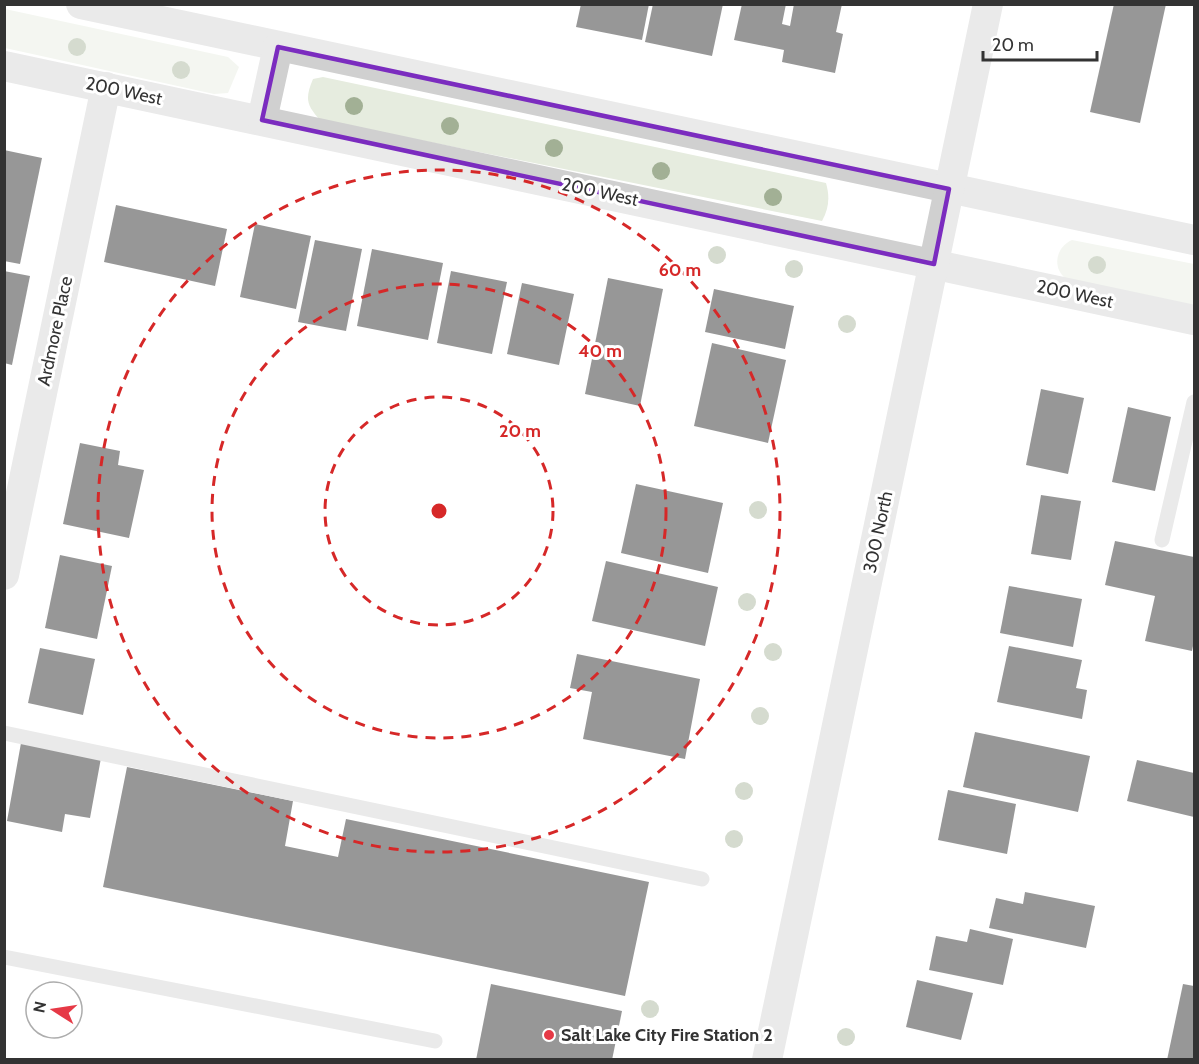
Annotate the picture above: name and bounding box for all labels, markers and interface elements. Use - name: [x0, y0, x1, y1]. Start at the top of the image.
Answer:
- scale bar: [983, 24, 1097, 62]
- text: 20 m: [992, 34, 1034, 56]
- street label: 200 West: [84, 72, 164, 110]
- street label: 200 West: [560, 173, 640, 211]
- text: 60 m: [659, 259, 701, 281]
- street label: Ardmore Place: [33, 274, 77, 388]
- street label: 200 West: [1035, 275, 1115, 313]
- text: 40 m: [578, 340, 622, 362]
- text: 20 m: [499, 420, 541, 442]
- street label: 300 North: [859, 489, 897, 575]
- centre of rings: [429, 501, 449, 521]
- north arrow: [24, 980, 84, 1040]
- text: N: [29, 999, 50, 1014]
- place label: Salt Lake City Fire Station 2: [561, 1024, 773, 1046]
- marker: Salt Lake City Fire Station 2: [542, 1028, 556, 1042]

